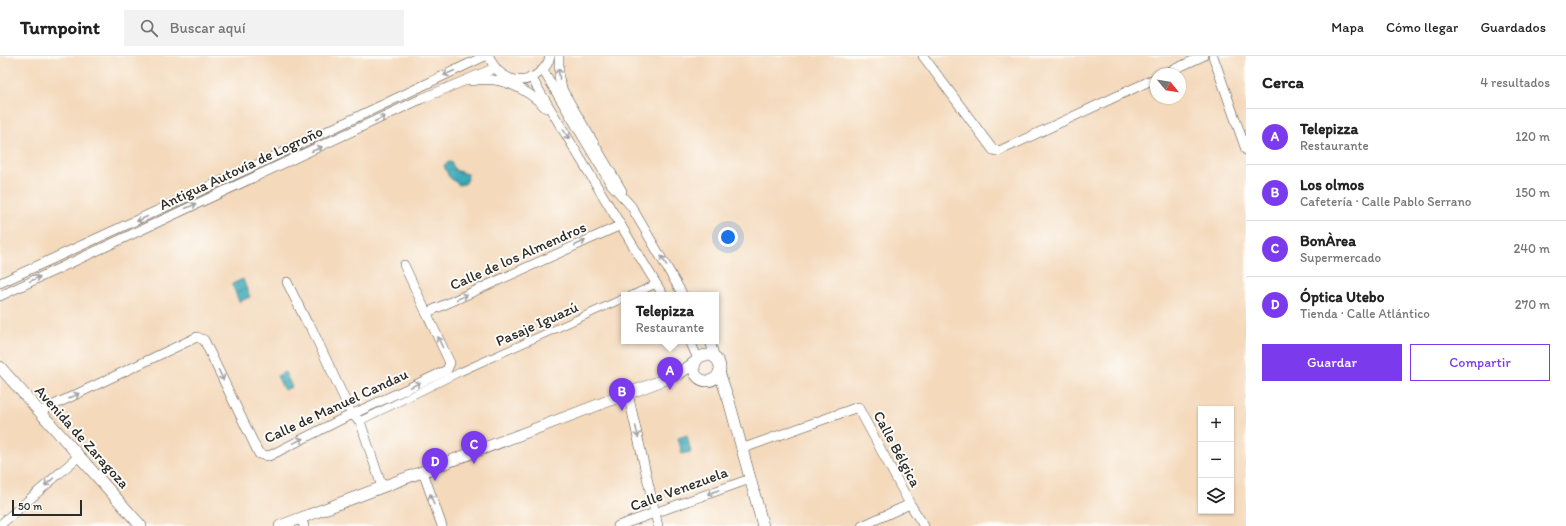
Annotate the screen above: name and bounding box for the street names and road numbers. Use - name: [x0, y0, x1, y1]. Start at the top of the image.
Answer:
- street label: Antigua Autovía de Logroño: [156, 122, 326, 214]
- street label: Calle de los Almendros: [447, 218, 589, 294]
- street label: Pasaje Iguazú: [493, 298, 581, 350]
- street label: Calle de Manuel Candau: [261, 365, 411, 447]
- street label: Avenida de Zaragoza: [31, 382, 133, 493]
- street label: Calle Bélgica: [869, 408, 925, 490]
- street label: Calle Venezuela: [628, 463, 730, 515]

